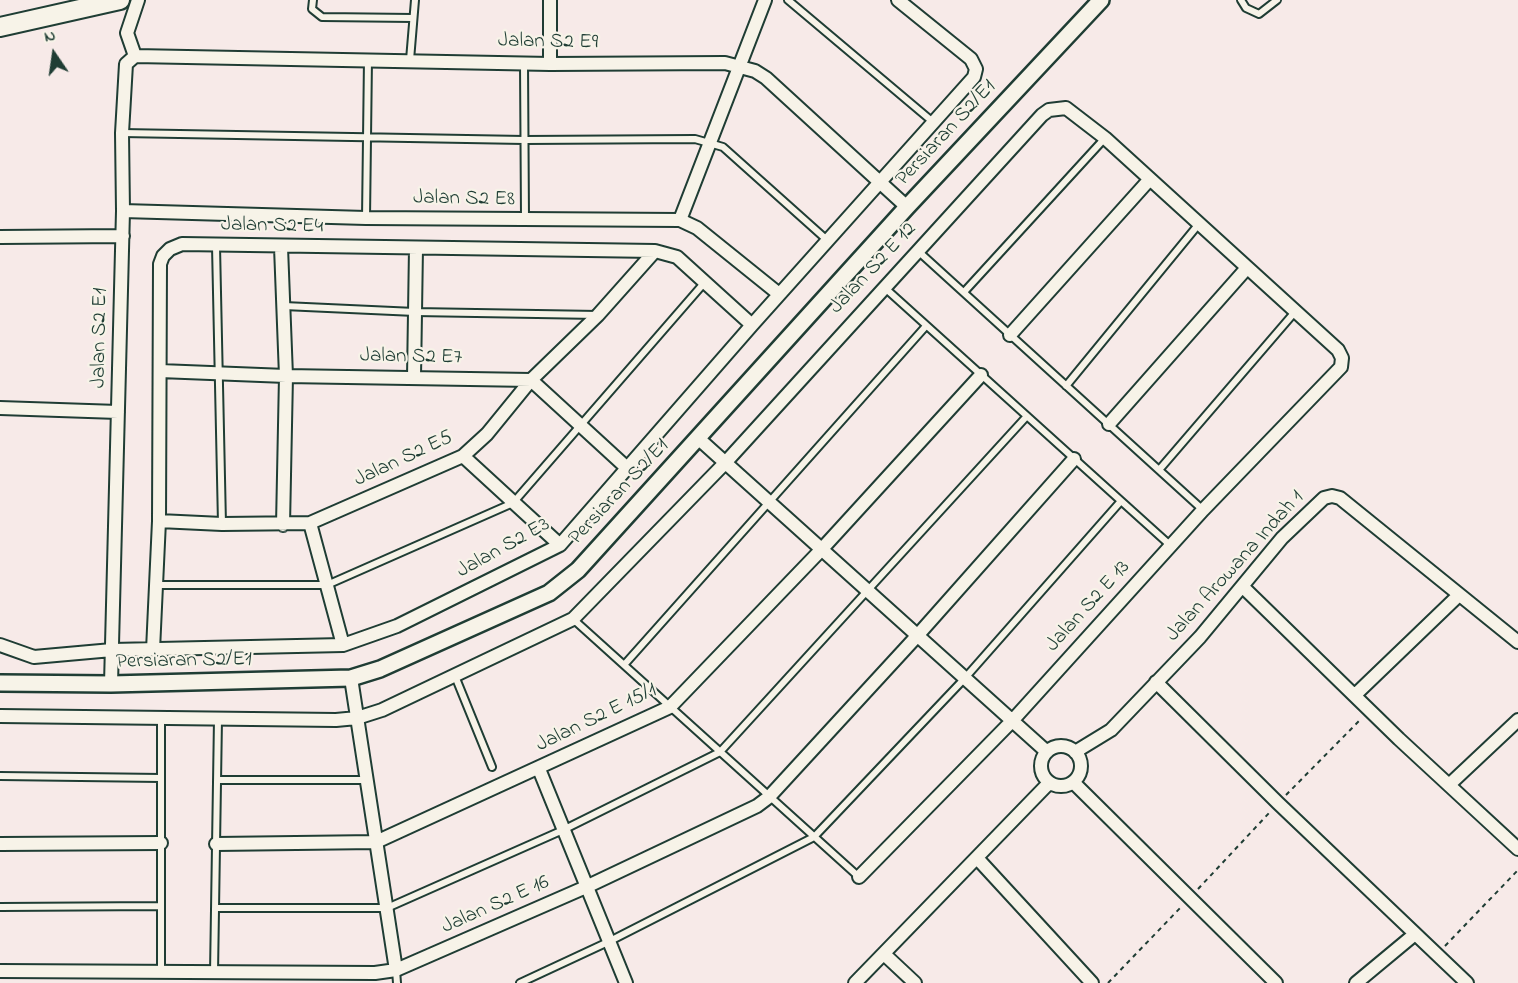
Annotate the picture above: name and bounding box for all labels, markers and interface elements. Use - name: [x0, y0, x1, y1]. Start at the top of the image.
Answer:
- north arrow: [24, 24, 84, 84]
- text: N: [42, 24, 58, 49]
- street label: Jalan S2 E9: [498, 30, 598, 56]
- street label: Persiaran S2/E1: [891, 76, 1003, 192]
- street label: Jalan S2 E8: [413, 187, 515, 213]
- street label: Jalan S2 E4: [220, 214, 324, 240]
- street label: Jalan S2 E 12: [825, 218, 923, 320]
- street label: Jalan S2 E1: [88, 287, 114, 389]
- street label: Jalan S2 E7: [359, 345, 463, 371]
- street label: Jalan S2 E5: [351, 426, 457, 494]
- street label: Persiaran S2/E1: [564, 435, 676, 551]
- street label: Jalan Arowana Indah 1: [1161, 486, 1311, 648]
- street label: Jalan S2 E3: [453, 513, 555, 585]
- street label: Jalan S2 E 13: [1041, 556, 1137, 658]
- street label: Persiaran S2/E1: [116, 648, 252, 676]
- street label: Jalan S2 E 15/1: [533, 679, 661, 759]
- street label: Jalan S2 E 16: [438, 871, 554, 941]

